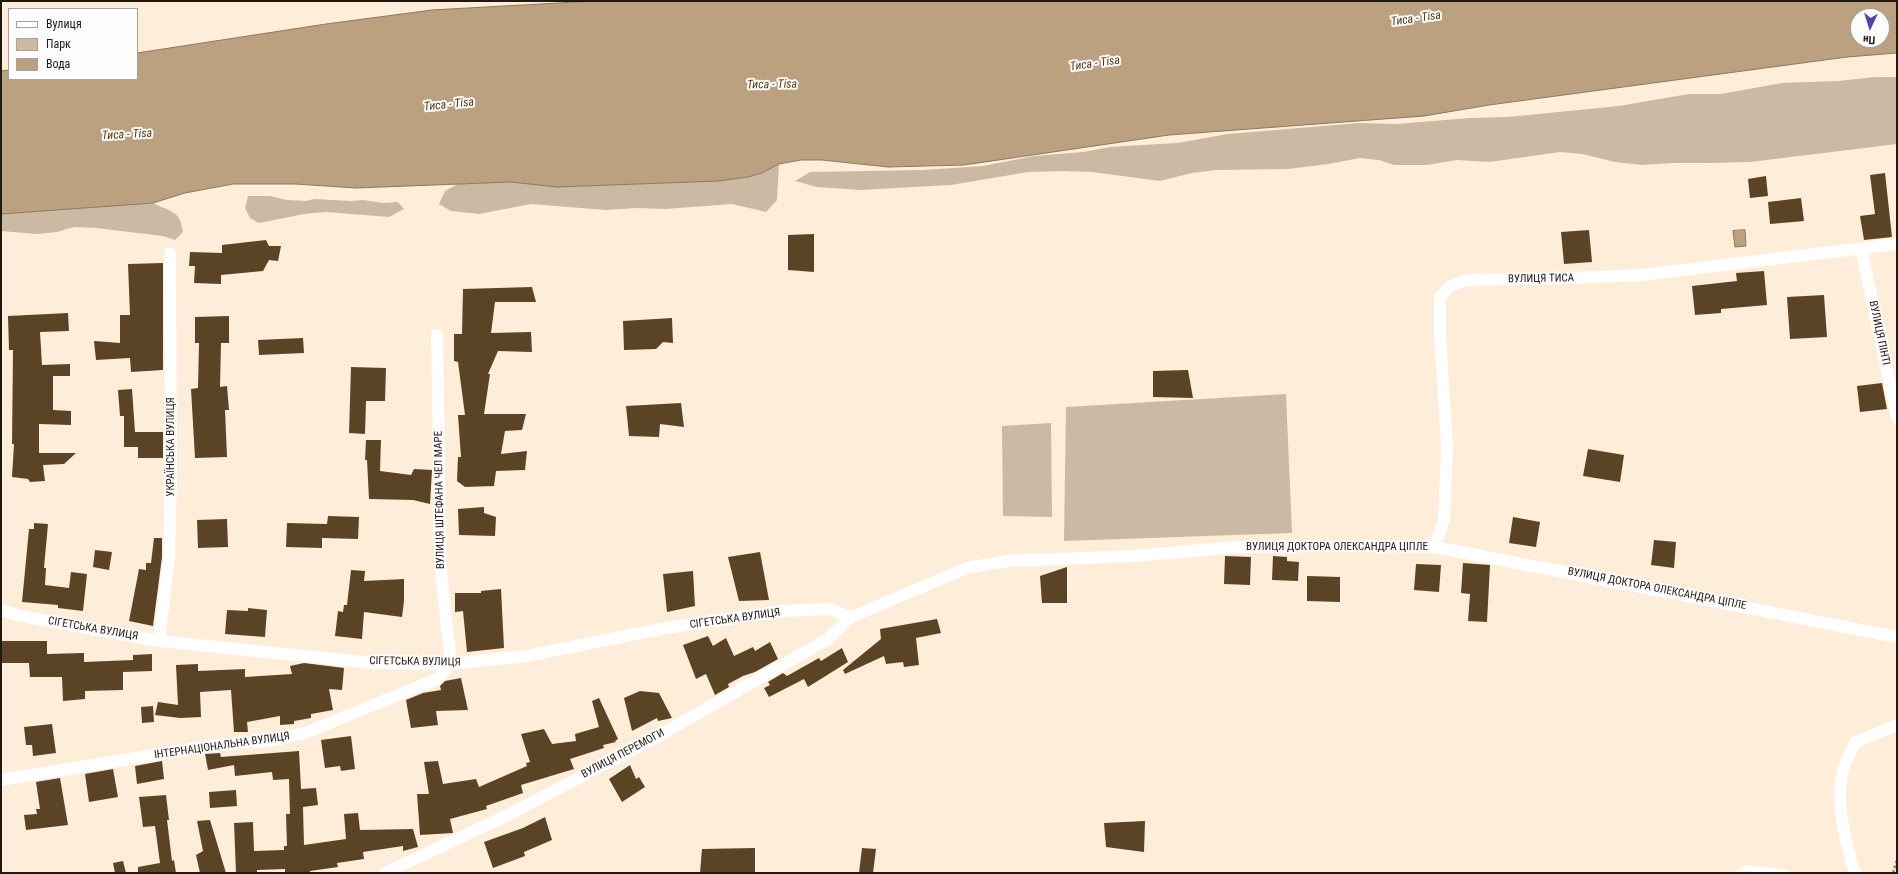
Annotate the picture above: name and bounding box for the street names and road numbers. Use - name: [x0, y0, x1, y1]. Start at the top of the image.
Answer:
- street label: ВУЛИЦЯ ТИСА: [1508, 272, 1574, 286]
- street label: ВУЛИЦЯ ПІНТІ: [1866, 299, 1892, 367]
- street label: УКРАЇНСЬКА ВУЛИЦЯ: [164, 397, 178, 497]
- street label: ВУЛИЦЯ ШТЕФАНА ЧЕЛ МАРЕ: [432, 431, 448, 569]
- street label: ВУЛИЦЯ ДОКТОРА ОЛЕКСАНДРА ЦІПЛЕ: [1246, 540, 1428, 554]
- street label: ВУЛИЦЯ ДОКТОРА ОЛЕКСАНДРА ЦІПЛЕ: [1566, 565, 1748, 613]
- street label: СІГЕТСЬКА ВУЛИЦЯ: [689, 606, 781, 632]
- street label: СІГЕТСЬКА ВУЛИЦЯ: [47, 615, 139, 643]
- street label: СІГЕТСЬКА ВУЛИЦЯ: [369, 655, 461, 669]
- street label: ВУЛИЦЯ ПЕРЕМОГИ: [579, 727, 667, 781]
- street label: ІНТЕРНАЦІОНАЛЬНА ВУЛИЦЯ: [153, 730, 291, 762]

